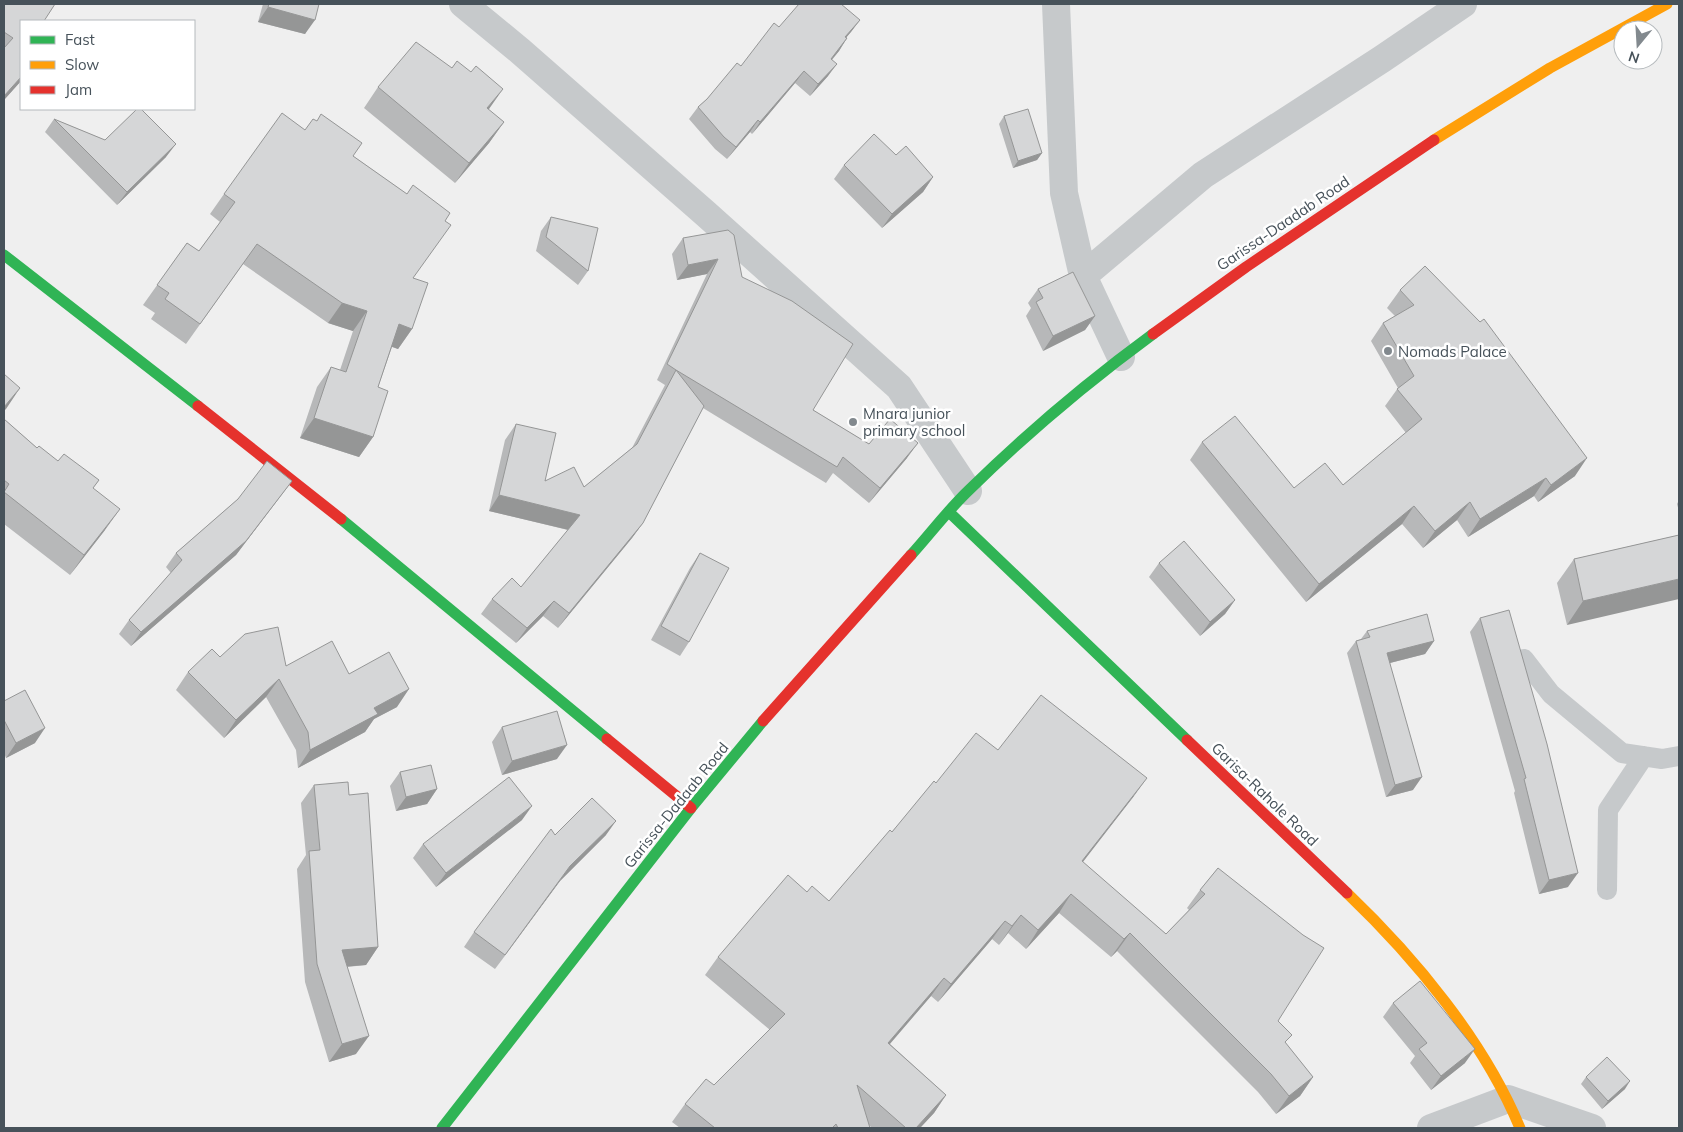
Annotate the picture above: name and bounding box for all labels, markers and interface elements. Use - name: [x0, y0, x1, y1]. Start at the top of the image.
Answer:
- legend: [20, 20, 195, 110]
- north arrow: [1613, 20, 1663, 70]
- text: Fast: [65, 30, 95, 49]
- text: N: [1626, 47, 1642, 68]
- text: Slow: [65, 55, 99, 74]
- text: Jam: [65, 80, 92, 99]
- street label: Garissa-Daadab Road: [1213, 171, 1353, 275]
- place label: Nomads Palace: [1398, 342, 1507, 361]
- marker: Nomads Palace: [1382, 345, 1394, 357]
- place label: Mnara junior primary school: [863, 404, 965, 440]
- marker: Mnara junior primary school: [847, 416, 859, 428]
- street label: Garissa-Dadaab Road: [619, 738, 733, 872]
- street label: Garisa-Rahole Road: [1208, 738, 1322, 850]

